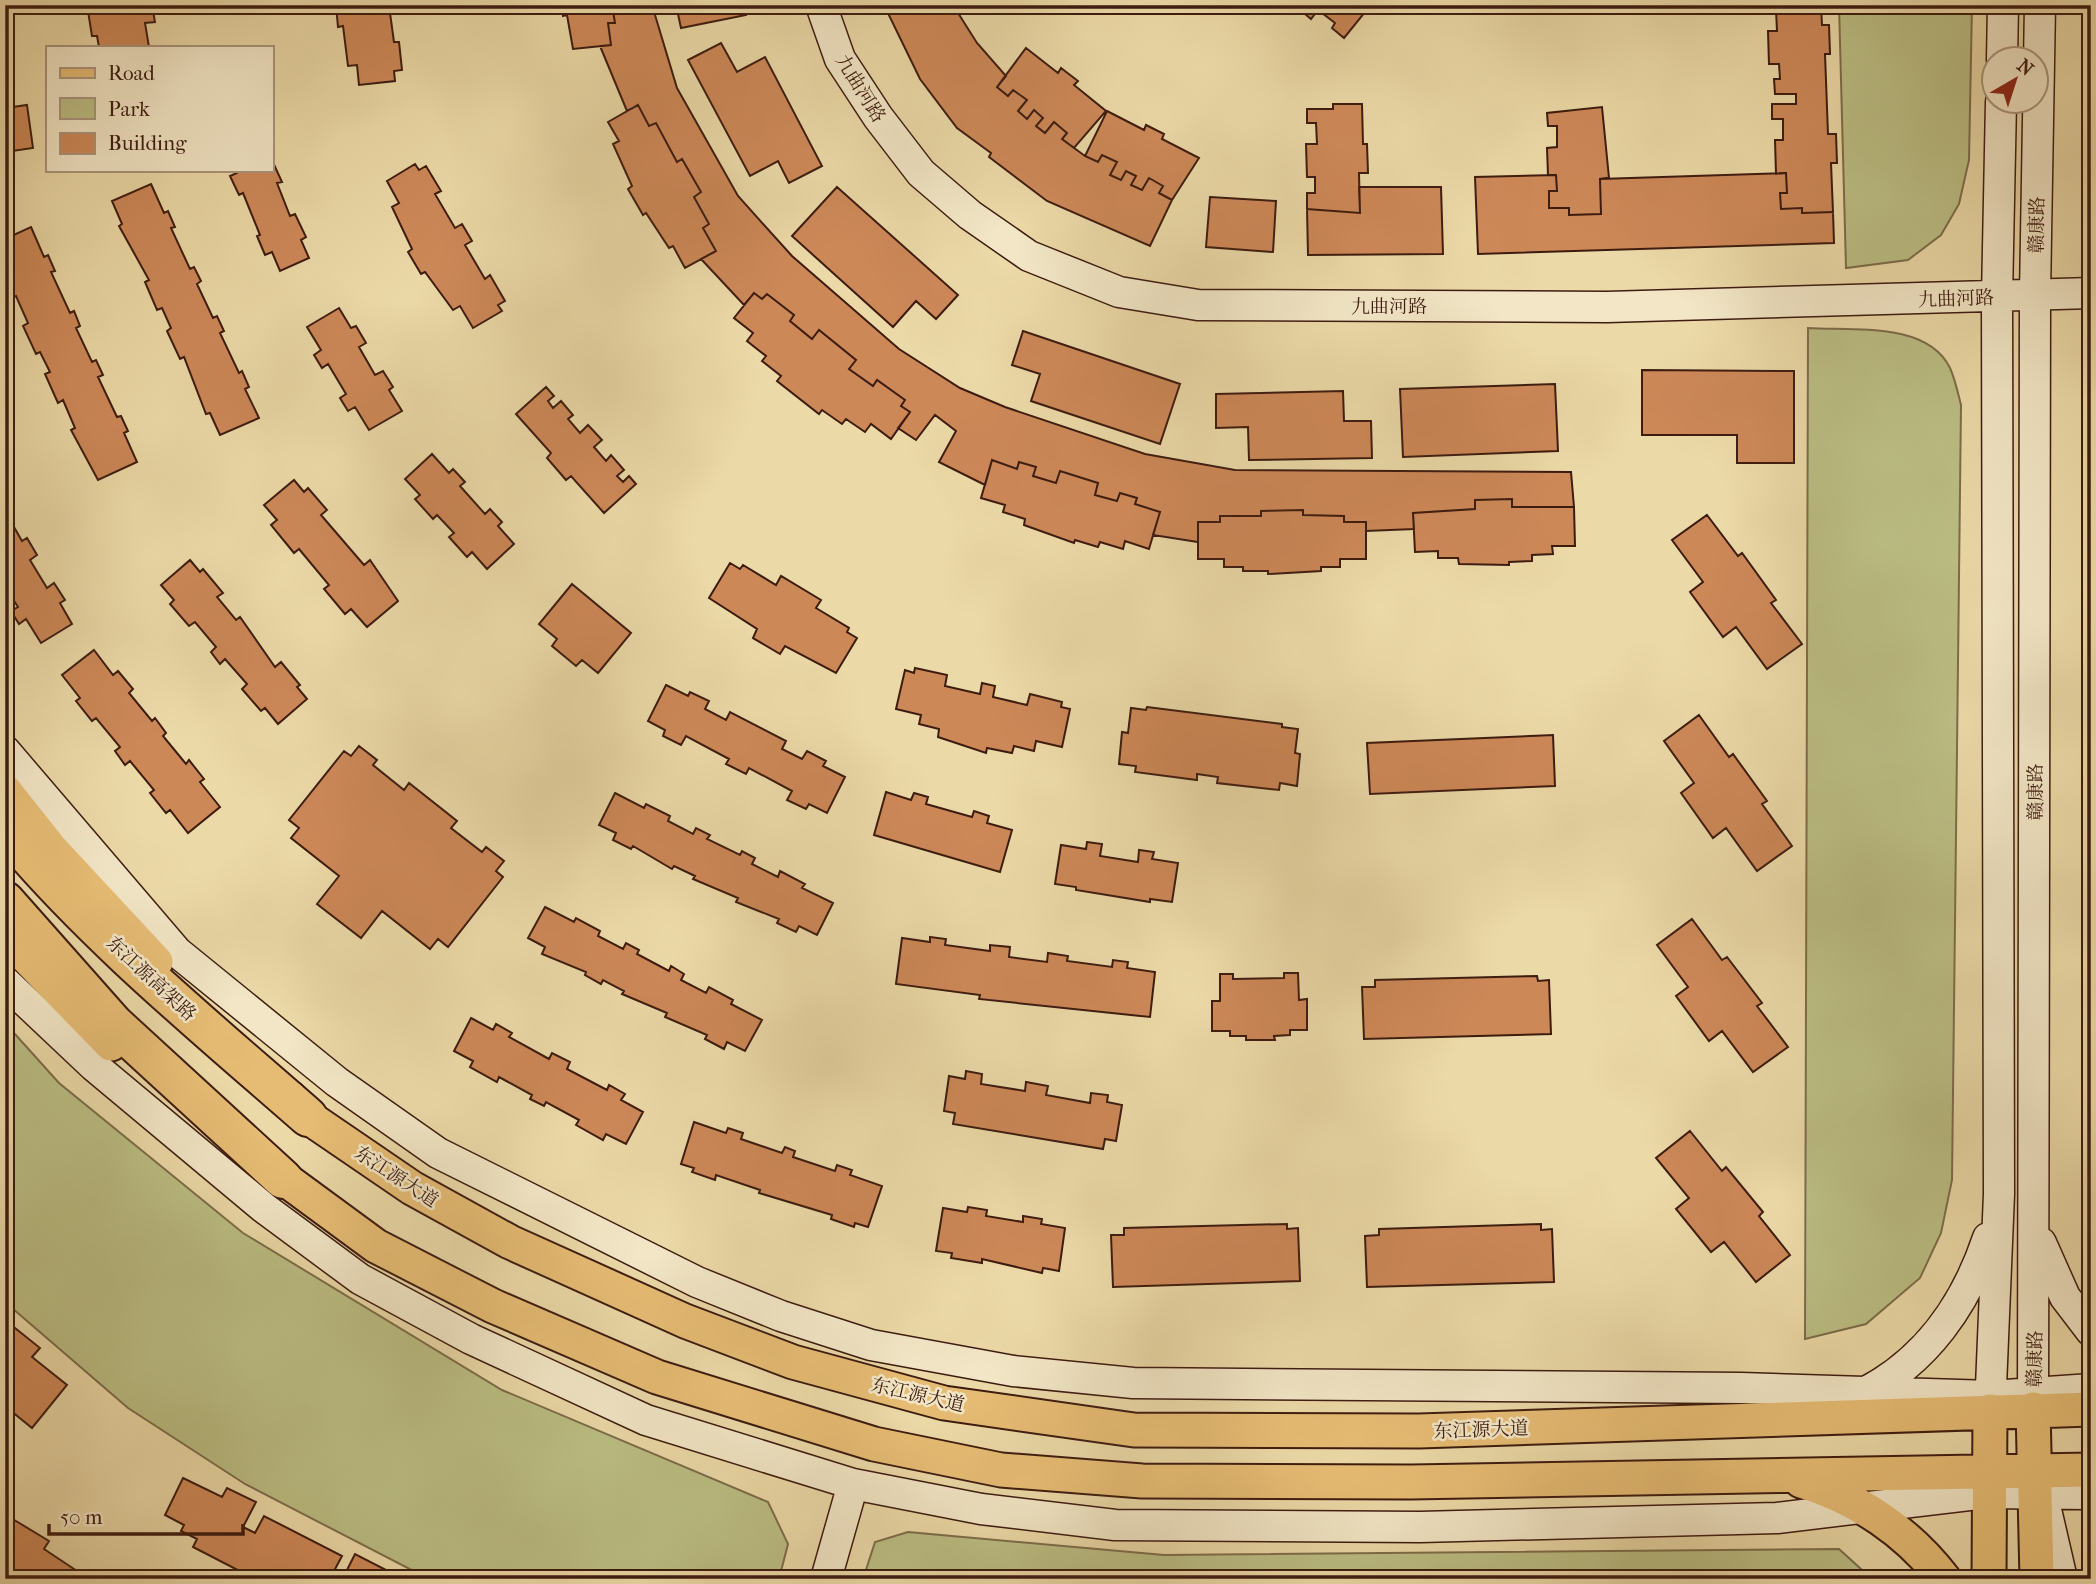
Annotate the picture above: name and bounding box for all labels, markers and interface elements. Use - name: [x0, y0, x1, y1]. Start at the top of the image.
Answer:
- legend: [46, 46, 273, 172]
- north arrow: [1980, 46, 2050, 116]
- street label: 九曲河路: [831, 50, 890, 127]
- text: N: [2013, 54, 2038, 81]
- text: Road: [108, 61, 155, 85]
- text: Park: [108, 97, 150, 121]
- text: Building: [108, 131, 187, 155]
- street label: 赣康路: [2026, 196, 2048, 254]
- street label: 九曲河路: [1918, 287, 1994, 311]
- street label: 九曲河路: [1351, 296, 1427, 318]
- street label: 赣康路: [2025, 763, 2047, 821]
- street label: 东江源高架路: [102, 932, 201, 1026]
- street label: 东江源大道: [351, 1142, 442, 1212]
- street label: 赣康路: [2024, 1330, 2046, 1388]
- street label: 东江源大道: [869, 1374, 967, 1416]
- street label: 东江源大道: [1433, 1417, 1529, 1443]
- scale bar: [49, 1493, 243, 1537]
- text: 50 m: [60, 1505, 103, 1529]

